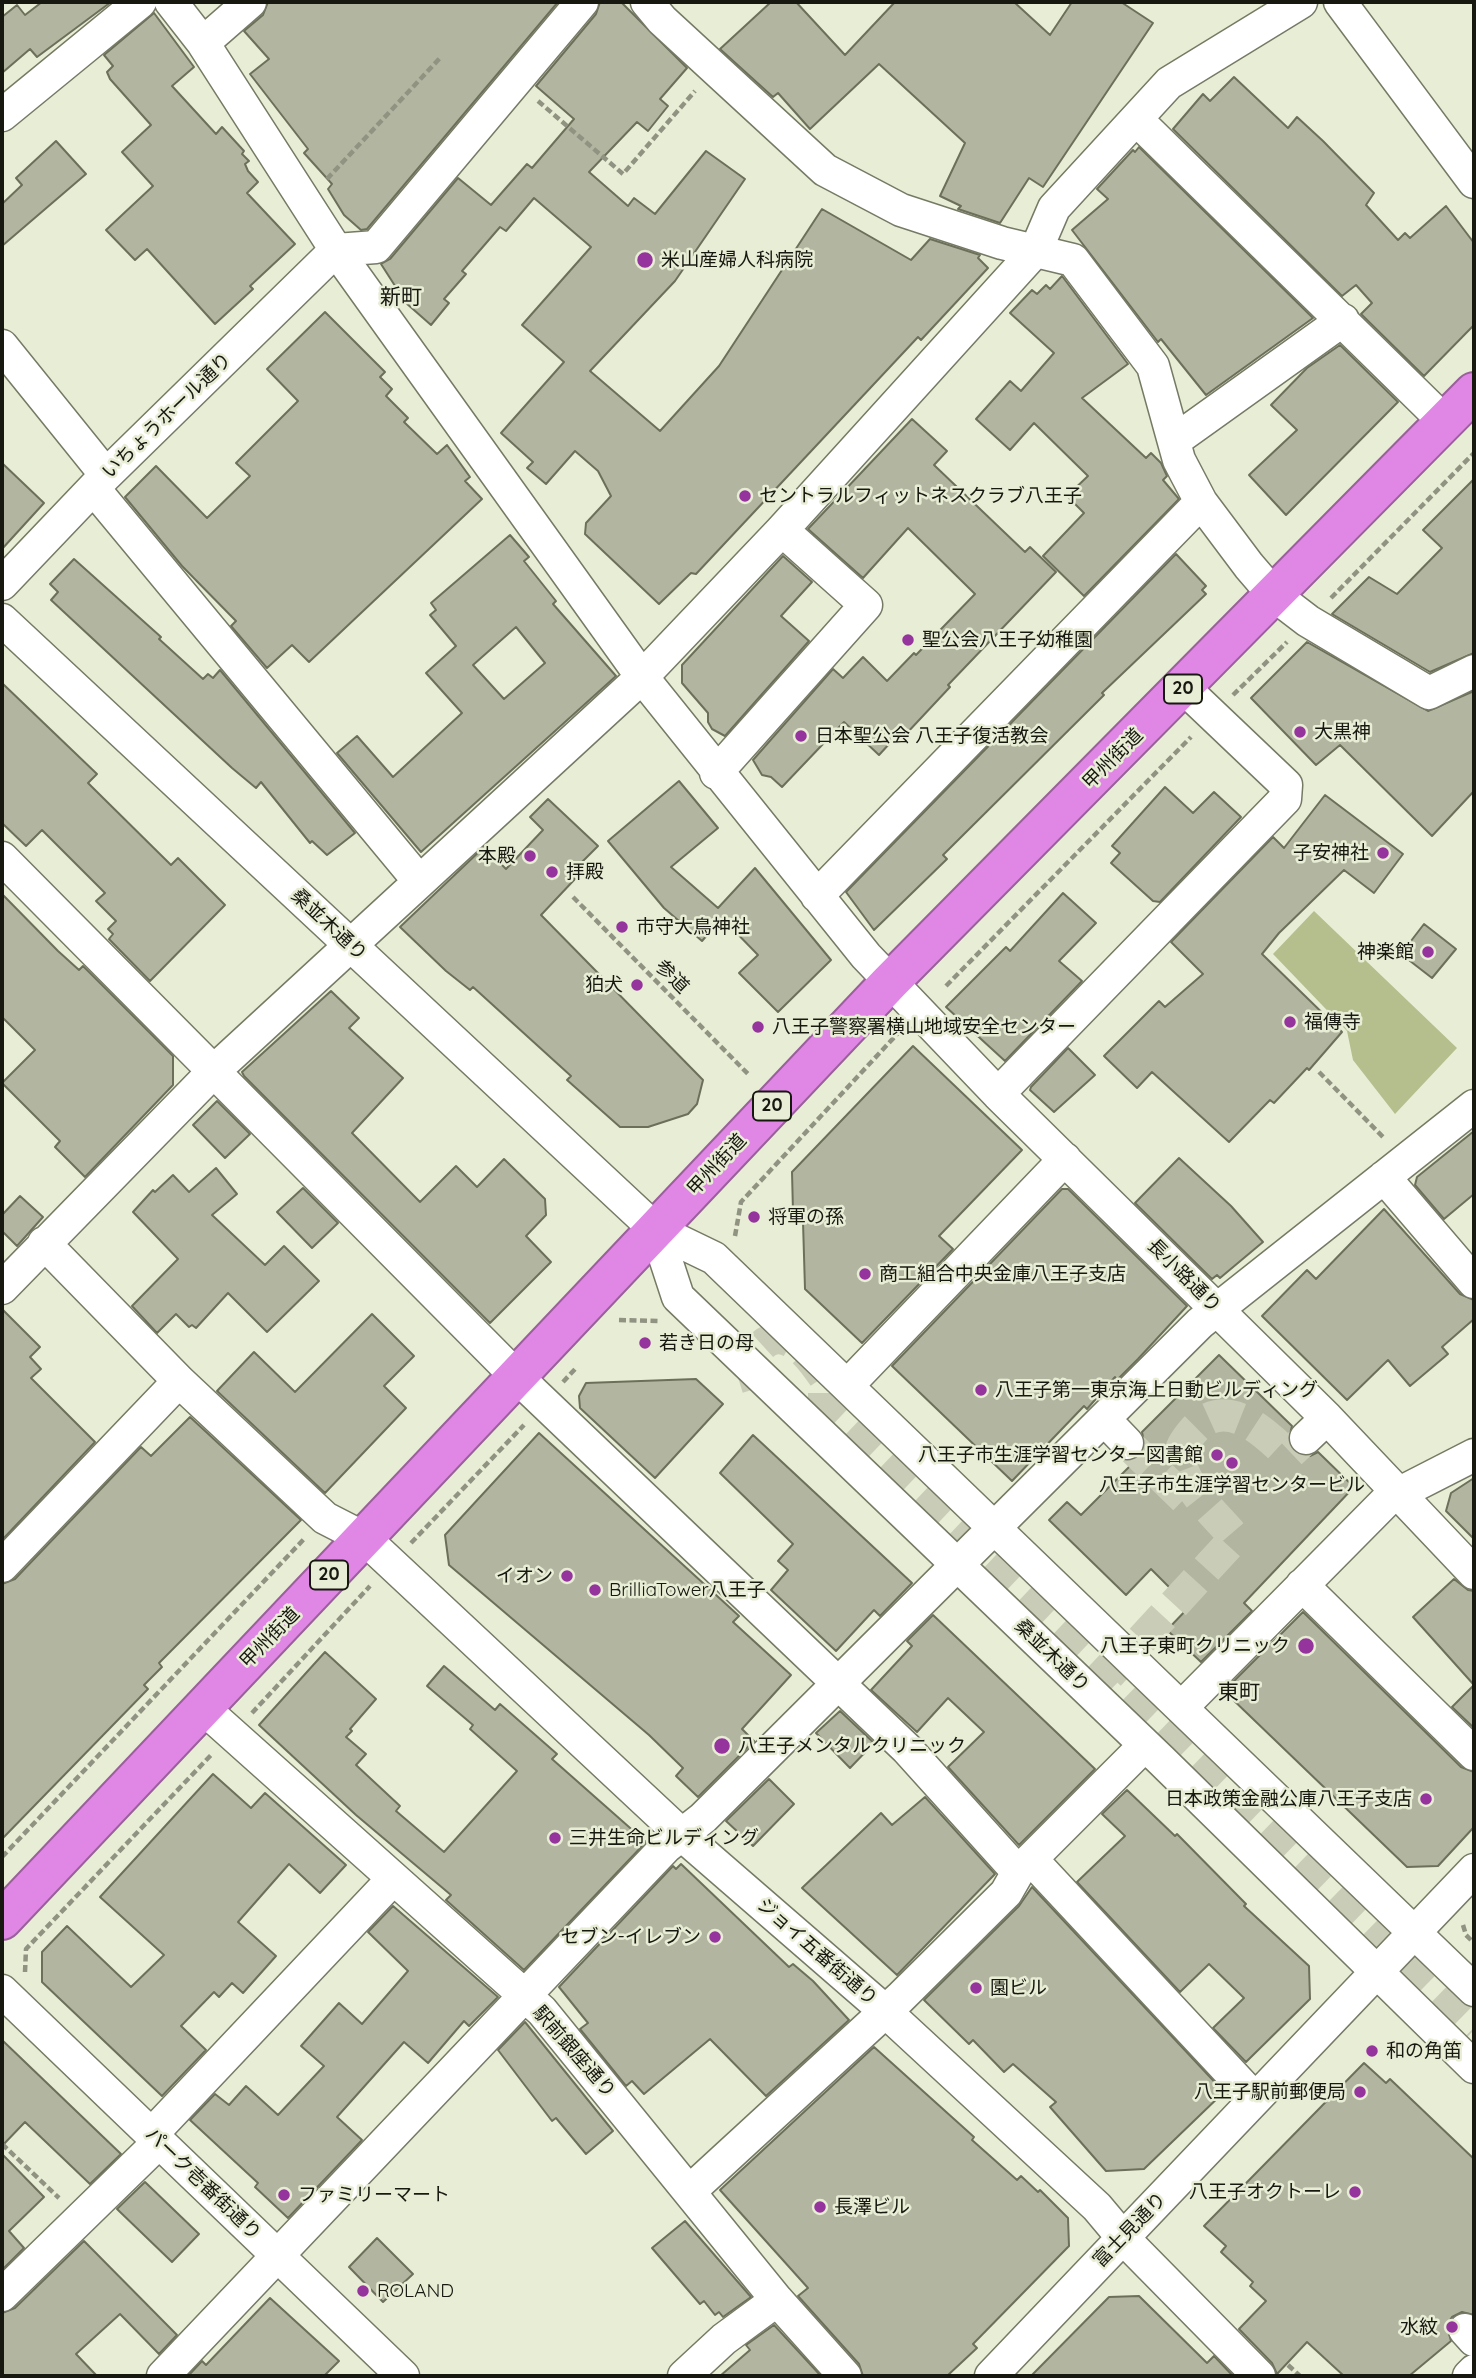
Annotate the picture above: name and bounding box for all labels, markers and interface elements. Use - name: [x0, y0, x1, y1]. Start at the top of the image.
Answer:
- place label: 米山産婦人科病院: [661, 249, 813, 271]
- marker: 米山産婦人科病院: [635, 250, 655, 270]
- district label: 新町: [380, 285, 422, 311]
- street label: いちょうホール通り: [98, 348, 236, 484]
- place label: セントラルフィットネスクラブ八王子: [759, 485, 1082, 507]
- marker: セントラルフィットネスクラブ八王子: [737, 488, 753, 504]
- place label: 聖公会八王子幼稚園: [922, 629, 1093, 651]
- marker: 聖公会八王子幼稚園: [900, 632, 916, 648]
- road number: 20: [1164, 674, 1202, 704]
- place label: 大黒神: [1314, 721, 1371, 743]
- street label: 甲州街道: [1078, 724, 1148, 794]
- marker: 大黒神: [1292, 724, 1308, 740]
- place label: 日本聖公会 八王子復活教会: [815, 725, 1048, 747]
- marker: 日本聖公会 八王子復活教会: [793, 728, 809, 744]
- place label: 子安神社: [1293, 842, 1369, 864]
- place label: 本殿: [478, 845, 516, 867]
- marker: 子安神社: [1375, 845, 1391, 861]
- marker: 本殿: [522, 848, 538, 864]
- place label: 拝殿: [566, 861, 604, 883]
- marker: 拝殿: [544, 864, 560, 880]
- street label: 桑並木通り: [286, 884, 372, 966]
- place label: 市守大鳥神社: [636, 916, 750, 938]
- marker: 市守大鳥神社: [614, 919, 630, 935]
- place label: 神楽館: [1357, 941, 1414, 963]
- marker: 神楽館: [1420, 944, 1436, 960]
- street label: 参道: [651, 956, 693, 998]
- place label: 狛犬: [585, 974, 623, 996]
- marker: 狛犬: [629, 977, 645, 993]
- place label: 福傳寺: [1304, 1011, 1361, 1033]
- marker: 福傳寺: [1282, 1014, 1298, 1030]
- place label: 八王子警察署横山地域安全センター: [772, 1016, 1076, 1038]
- marker: 八王子警察署横山地域安全センター: [750, 1019, 766, 1035]
- road number: 20: [753, 1092, 791, 1120]
- street label: 甲州街道: [683, 1129, 751, 1201]
- place label: 将軍の孫: [768, 1206, 844, 1228]
- marker: 将軍の孫: [746, 1209, 762, 1225]
- street label: 長小路通り: [1142, 1234, 1226, 1318]
- place label: 商工組合中央金庫八王子支店: [879, 1263, 1126, 1285]
- marker: 商工組合中央金庫八王子支店: [857, 1266, 873, 1282]
- place label: 若き日の母: [659, 1332, 754, 1354]
- marker: 若き日の母: [637, 1335, 653, 1351]
- place label: 八王子第一東京海上日動ビルディング: [995, 1379, 1318, 1401]
- marker: 八王子第一東京海上日動ビルディング: [973, 1382, 989, 1398]
- place label: 八王子市生涯学習センター図書館: [918, 1444, 1203, 1466]
- marker: 八王子市生涯学習センター図書館: [1209, 1447, 1225, 1463]
- marker: 八王子市生涯学習センタービル: [1224, 1455, 1240, 1471]
- place label: 八王子市生涯学習センタービル: [1099, 1474, 1365, 1496]
- road number: 20: [310, 1560, 348, 1590]
- place label: イオン: [496, 1565, 553, 1587]
- marker: イオン: [559, 1568, 575, 1584]
- place label: BrilliaTower八王子: [609, 1579, 766, 1601]
- marker: BrilliaTower八王子: [587, 1582, 603, 1598]
- street label: 甲州街道: [235, 1603, 305, 1673]
- street label: 桑並木通り: [1010, 1615, 1094, 1697]
- place label: 八王子東町クリニック: [1100, 1635, 1290, 1657]
- marker: 八王子東町クリニック: [1296, 1636, 1316, 1656]
- district label: 東町: [1218, 1680, 1260, 1706]
- place label: 八王子メンタルクリニック: [738, 1735, 966, 1757]
- marker: 八王子メンタルクリニック: [712, 1736, 732, 1756]
- place label: 日本政策金融公庫八王子支店: [1165, 1788, 1412, 1810]
- marker: 日本政策金融公庫八王子支店: [1418, 1791, 1434, 1807]
- place label: 三井生命ビルディング: [569, 1827, 759, 1849]
- marker: 三井生命ビルディング: [547, 1830, 563, 1846]
- street label: ジョイ五番街通り: [752, 1894, 882, 2010]
- place label: セブン-イレブン: [561, 1926, 701, 1948]
- marker: セブン-イレブン: [707, 1929, 723, 1945]
- place label: 園ビル: [990, 1977, 1047, 1999]
- marker: 園ビル: [968, 1980, 984, 1996]
- street label: 駅前銀座通り: [528, 2002, 620, 2102]
- place label: 和の角笛: [1386, 2040, 1462, 2062]
- marker: 和の角笛: [1364, 2043, 1380, 2059]
- place label: 八王子駅前郵便局: [1194, 2081, 1346, 2103]
- marker: 八王子駅前郵便局: [1352, 2084, 1368, 2100]
- street label: パーク壱番街通り: [140, 2123, 266, 2245]
- place label: 八王子オクトーレ: [1189, 2181, 1341, 2203]
- place label: ファミリーマート: [298, 2184, 450, 2206]
- marker: 八王子オクトーレ: [1347, 2184, 1363, 2200]
- marker: ファミリーマート: [276, 2187, 292, 2203]
- street label: 富士見通り: [1089, 2188, 1171, 2272]
- place label: 長澤ビル: [834, 2196, 910, 2218]
- marker: 長澤ビル: [812, 2199, 828, 2215]
- place label: ROLAND: [377, 2280, 454, 2302]
- marker: ROLAND: [355, 2283, 371, 2299]
- place label: 水紋: [1400, 2316, 1438, 2338]
- marker: 水紋: [1444, 2319, 1460, 2335]

